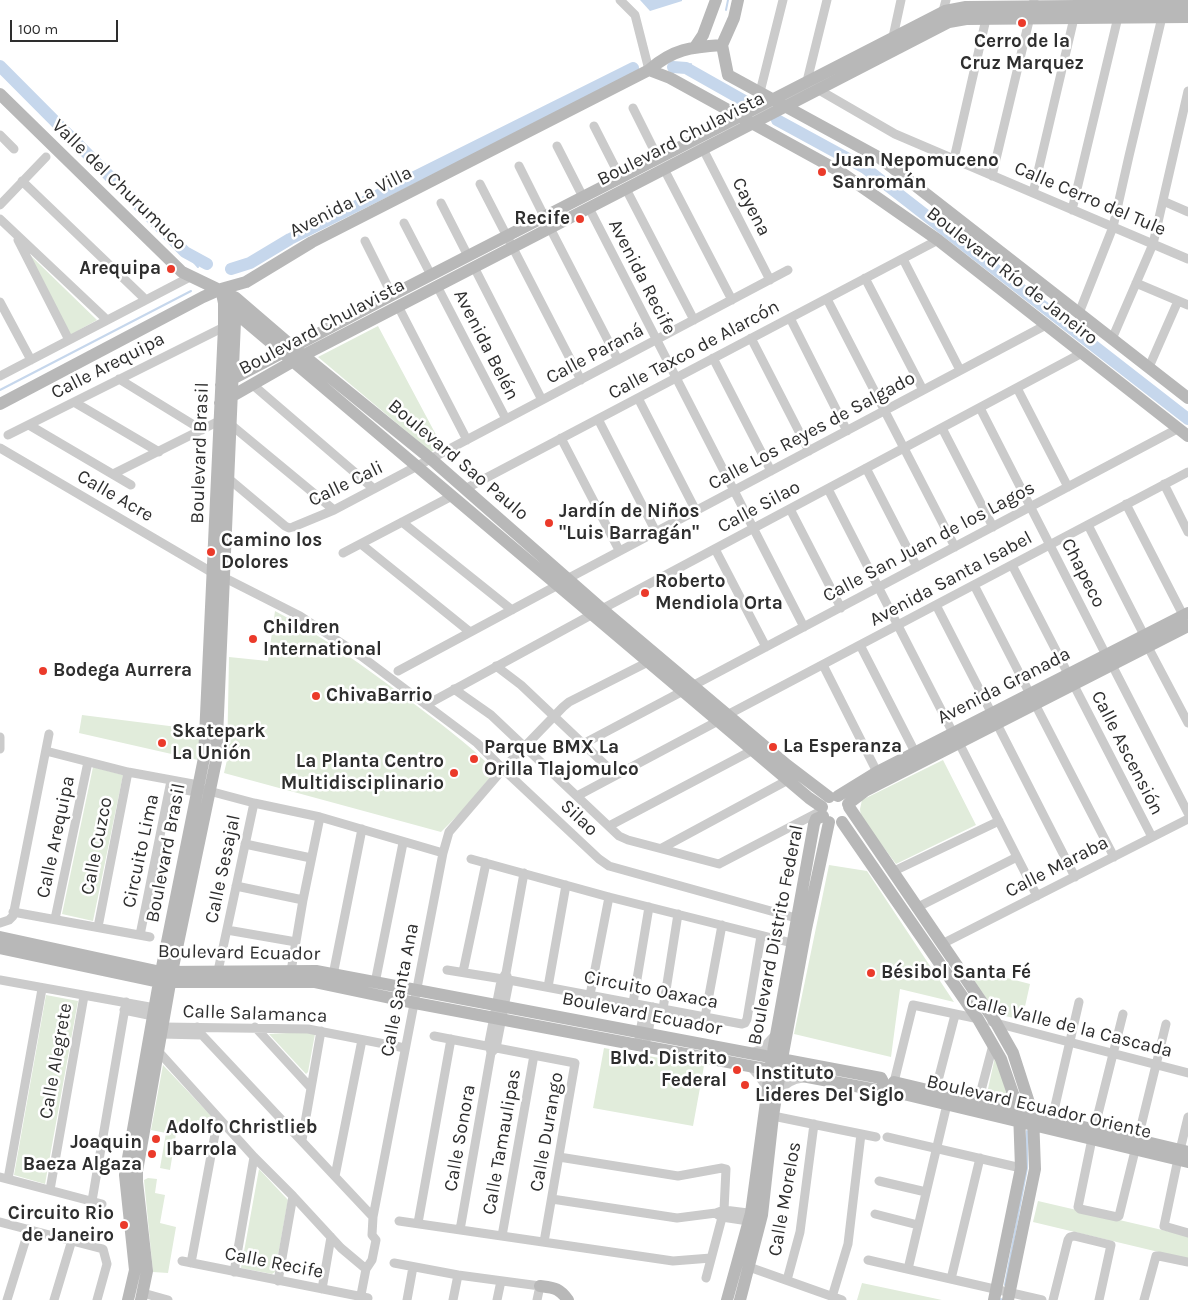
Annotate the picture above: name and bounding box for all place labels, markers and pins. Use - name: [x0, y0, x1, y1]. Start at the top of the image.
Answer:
- marker: Cerro de la Cruz Marquez: [1016, 17, 1028, 29]
- place label: Cerro de la Cruz Marquez: [960, 31, 1084, 75]
- place label: Juan Nepomuceno Sanromán: [832, 150, 999, 194]
- marker: Juan Nepomuceno Sanromán: [816, 166, 828, 178]
- place label: Recife: [514, 208, 570, 230]
- marker: Recife: [574, 213, 586, 225]
- place label: Arequipa: [79, 258, 161, 280]
- marker: Arequipa: [165, 263, 177, 275]
- place label: Jardín de Niños "Luis Barragán": [559, 501, 700, 545]
- marker: Jardín de Niños "Luis Barragán": [543, 517, 555, 529]
- place label: Camino los Dolores: [221, 530, 322, 574]
- marker: Camino los Dolores: [205, 546, 217, 558]
- place label: Roberto Mendiola Orta: [655, 571, 783, 615]
- marker: Roberto Mendiola Orta: [639, 587, 651, 599]
- place label: Children International: [263, 617, 382, 661]
- marker: Children International: [247, 633, 259, 645]
- place label: Bodega Aurrera: [53, 660, 192, 682]
- marker: Bodega Aurrera: [37, 665, 49, 677]
- place label: ChivaBarrio: [326, 685, 432, 707]
- marker: ChivaBarrio: [310, 690, 322, 702]
- place label: Skatepark La Unión: [172, 721, 265, 765]
- place label: La Esperanza: [783, 736, 902, 758]
- marker: Skatepark La Unión: [156, 737, 168, 749]
- place label: Parque BMX La Orilla Tlajomulco: [484, 737, 639, 781]
- marker: La Esperanza: [767, 741, 779, 753]
- place label: La Planta Centro Multidisciplinario: [281, 751, 444, 795]
- marker: Parque BMX La Orilla Tlajomulco: [468, 753, 480, 765]
- marker: La Planta Centro Multidisciplinario: [448, 767, 460, 779]
- place label: Bésibol Santa Fé: [881, 962, 1031, 984]
- marker: Bésibol Santa Fé: [865, 967, 877, 979]
- place label: Blvd. Distrito Federal: [610, 1048, 727, 1092]
- place label: Instituto Lideres Del Siglo: [755, 1063, 904, 1107]
- marker: Blvd. Distrito Federal: [731, 1064, 743, 1076]
- marker: Instituto Lideres Del Siglo: [739, 1079, 751, 1091]
- place label: Adolfo Christlieb Ibarrola: [166, 1117, 317, 1161]
- place label: Joaquin Baeza Algaza: [23, 1132, 142, 1176]
- marker: Adolfo Christlieb Ibarrola: [150, 1133, 162, 1145]
- marker: Joaquin Baeza Algaza: [146, 1148, 158, 1160]
- place label: Circuito Rio de Janeiro: [8, 1203, 114, 1247]
- marker: Circuito Rio de Janeiro: [118, 1219, 130, 1231]

